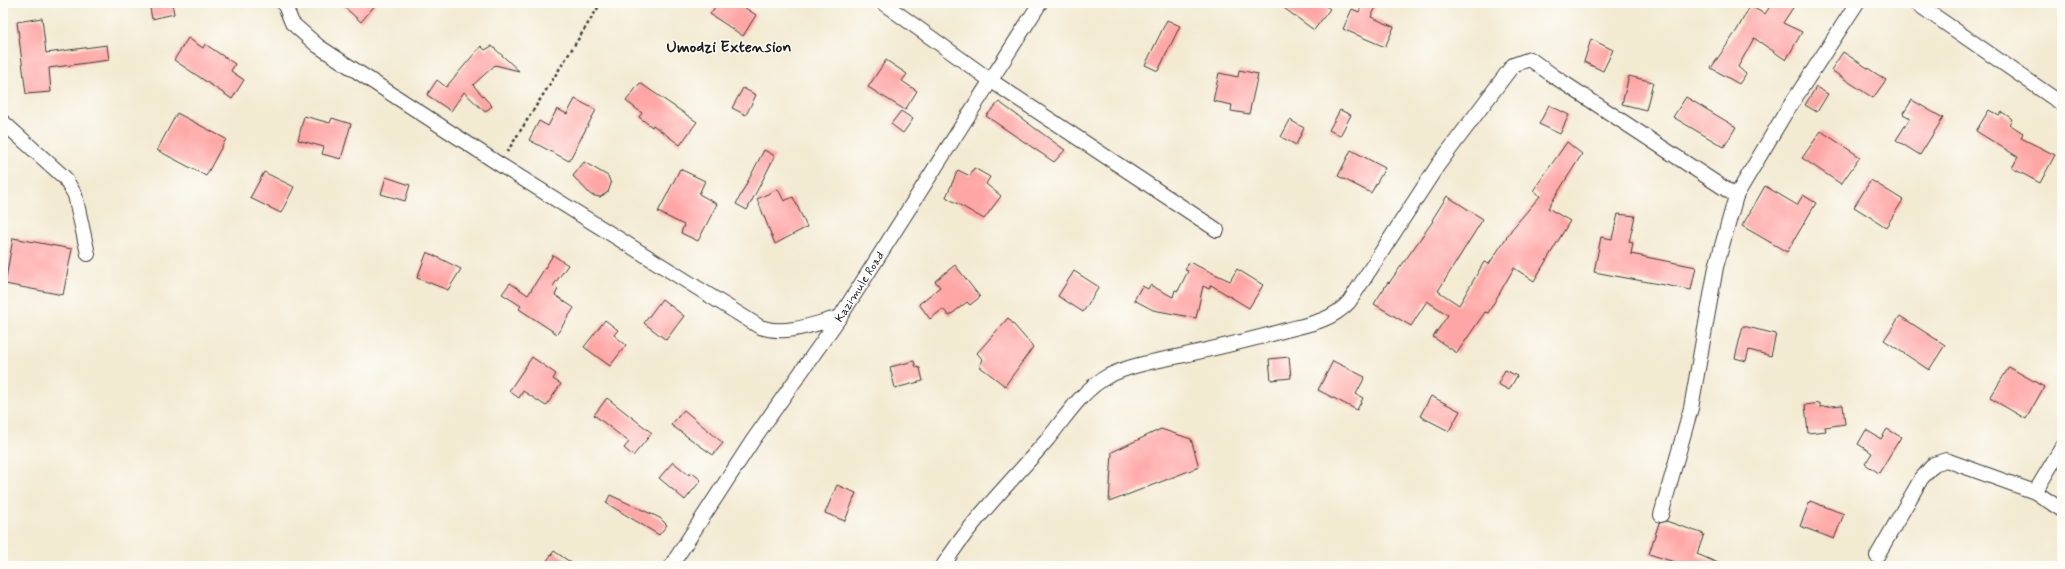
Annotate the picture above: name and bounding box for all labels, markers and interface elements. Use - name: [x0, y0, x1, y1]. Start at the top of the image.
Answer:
- district label: Umodzi Extension: [667, 37, 791, 58]
- street label: Kazimule Road: [832, 249, 889, 326]

